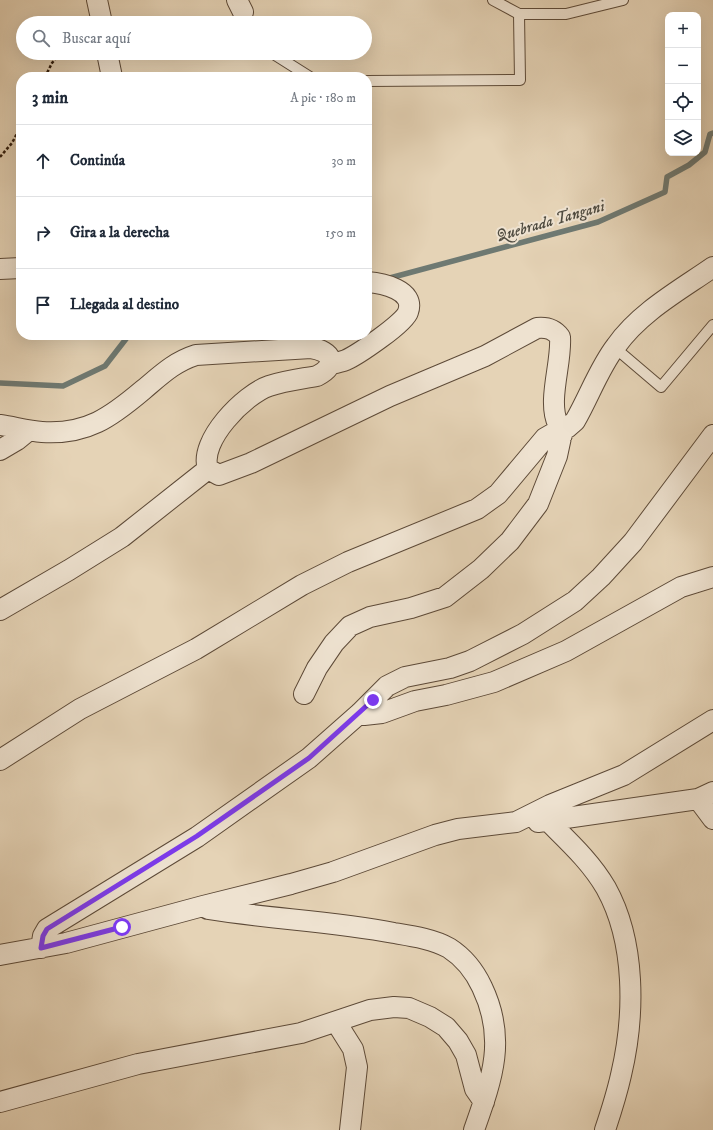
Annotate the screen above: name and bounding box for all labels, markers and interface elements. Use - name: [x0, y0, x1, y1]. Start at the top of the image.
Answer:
- map controls: [665, 12, 701, 156]
- button: +: [665, 12, 701, 48]
- search box: [16, 16, 372, 60]
- icon: search: [30, 27, 52, 49]
- text: Buscar aquí: [62, 29, 130, 48]
- button: −: [665, 48, 701, 84]
- button: locate: [665, 84, 701, 120]
- text: 3 min: [32, 87, 68, 109]
- text: A pie · 180 m: [290, 90, 356, 106]
- button: layers: [665, 120, 701, 156]
- icon: ahead: [32, 150, 54, 172]
- text: Continúa: [70, 151, 125, 170]
- text: 30 m: [332, 153, 356, 169]
- water label: Quebrada Tangani: [494, 196, 608, 246]
- icon: right: [32, 222, 54, 244]
- text: Gira a la derecha: [70, 223, 169, 242]
- text: 150 m: [325, 225, 356, 241]
- icon: arrive: [32, 294, 54, 316]
- text: Llegada al destino: [70, 295, 179, 314]
- route end: [364, 691, 382, 709]
- route start: [113, 918, 131, 936]

